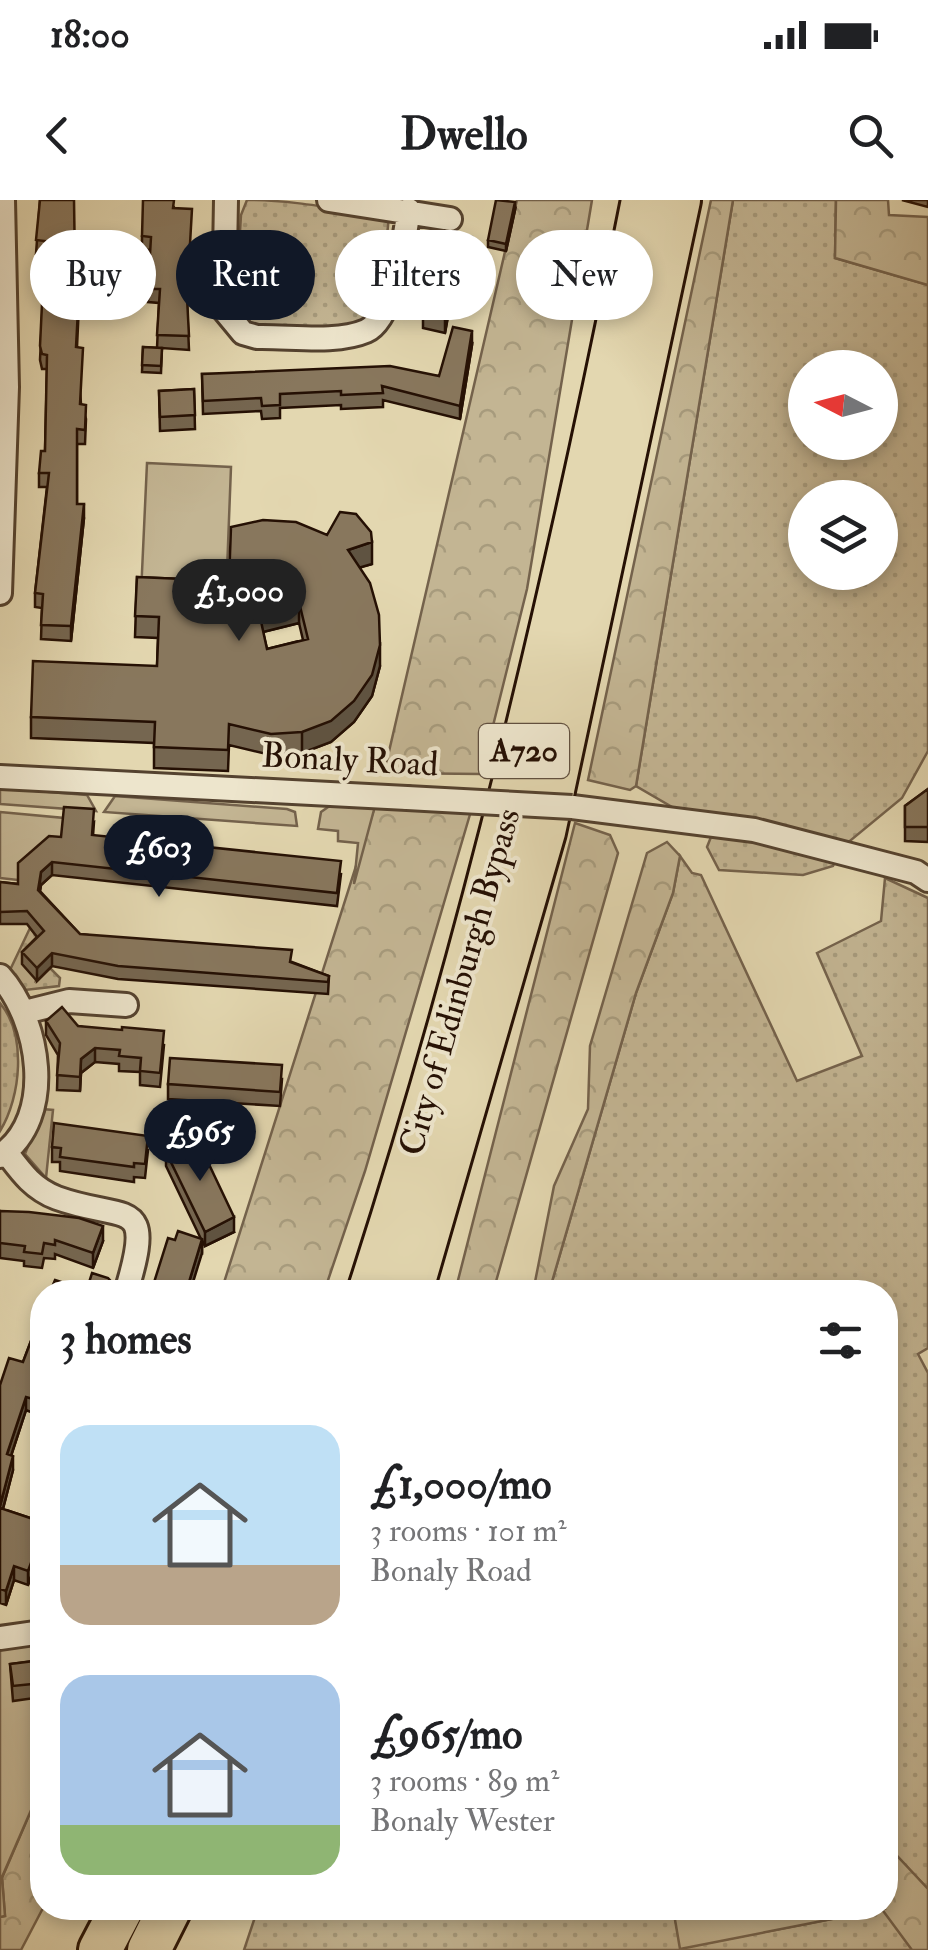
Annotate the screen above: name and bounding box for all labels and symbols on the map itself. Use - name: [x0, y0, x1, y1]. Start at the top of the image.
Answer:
- north arrow: [788, 350, 898, 460]
- pin: £1,000: [158, 559, 320, 644]
- road number: A720: [479, 724, 569, 778]
- street label: Bonaly Road: [260, 733, 440, 787]
- street label: City of Edinburgh Bypass: [389, 803, 531, 1161]
- pin: £603: [100, 815, 218, 900]
- pin: £965: [141, 1099, 259, 1184]

